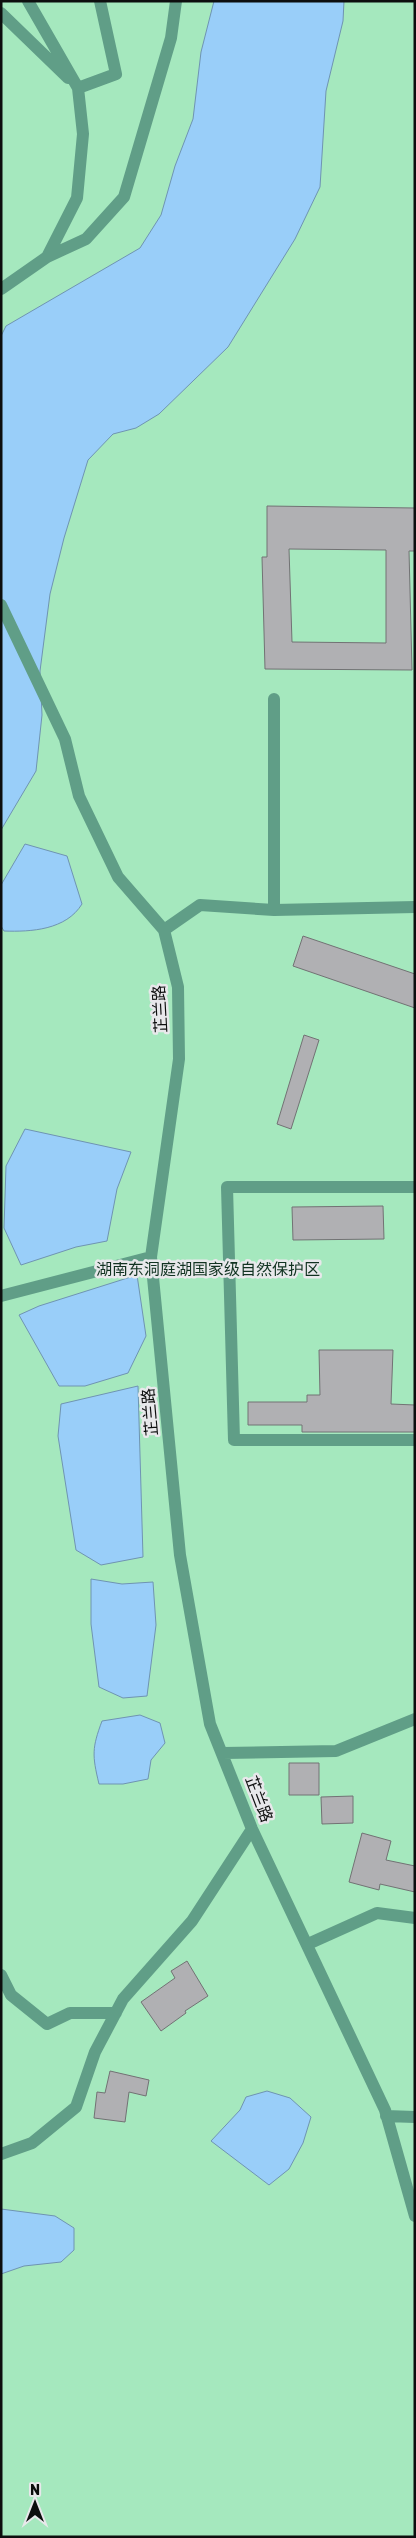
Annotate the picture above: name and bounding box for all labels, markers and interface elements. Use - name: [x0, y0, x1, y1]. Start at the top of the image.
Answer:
- street label: 芷兰路: [149, 985, 171, 1033]
- park label: 湖南东洞庭湖国家级自然保护区: [96, 1260, 320, 1279]
- street label: 芷兰路: [138, 1387, 162, 1437]
- street label: 芷兰路: [242, 1773, 276, 1825]
- north arrow: [10, 2478, 60, 2528]
- text: N: [30, 2482, 40, 2499]

